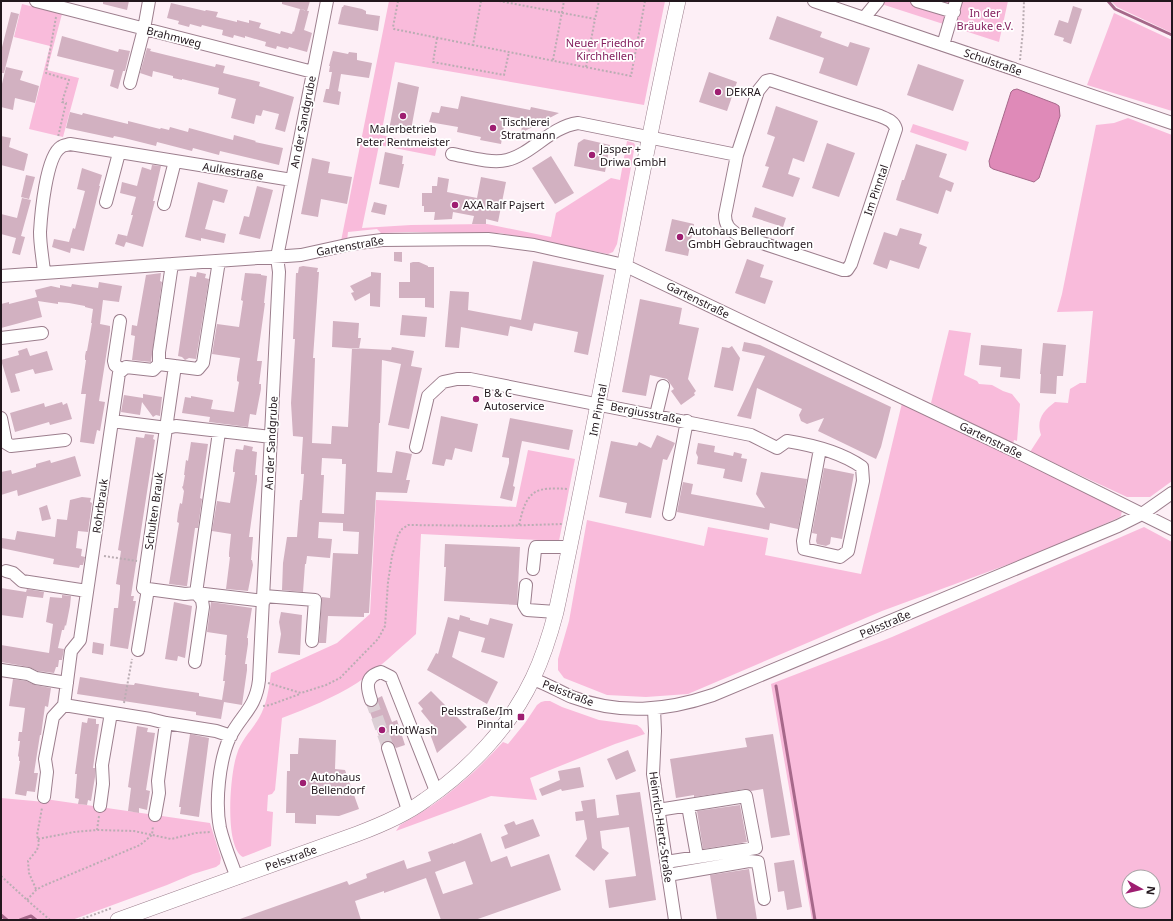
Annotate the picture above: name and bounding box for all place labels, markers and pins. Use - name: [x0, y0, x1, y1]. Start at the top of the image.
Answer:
- place label: DEKRA: [726, 84, 762, 99]
- marker: DEKRA: [713, 87, 723, 97]
- marker: Malerbetrieb Peter Rentmeister: [398, 111, 408, 121]
- place label: Tischlerei Stratmann: [501, 114, 556, 142]
- place label: Malerbetrieb Peter Rentmeister: [356, 121, 450, 149]
- marker: Tischlerei Stratmann: [488, 123, 498, 133]
- place label: Jasper + Driwa GmbH: [599, 141, 666, 169]
- marker: Jasper + Driwa GmbH: [587, 150, 597, 160]
- place label: AXA Ralf Pajsert: [463, 197, 545, 212]
- marker: AXA Ralf Pajsert: [450, 200, 460, 210]
- place label: Autohaus Bellendorf GmbH Gebrauchtwagen: [688, 223, 813, 251]
- marker: Autohaus Bellendorf GmbH Gebrauchtwagen: [675, 232, 685, 242]
- place label: B & C Autoservice: [484, 385, 544, 413]
- marker: B & C Autoservice: [471, 394, 481, 404]
- place label: Pelsstraße/Im Pinntal: [441, 703, 513, 731]
- marker: Pelsstraße/Im Pinntal: [516, 712, 526, 722]
- place label: HotWash: [390, 722, 437, 737]
- marker: HotWash: [377, 725, 387, 735]
- place label: Autohaus Bellendorf: [311, 769, 366, 797]
- marker: Autohaus Bellendorf: [298, 778, 308, 788]

